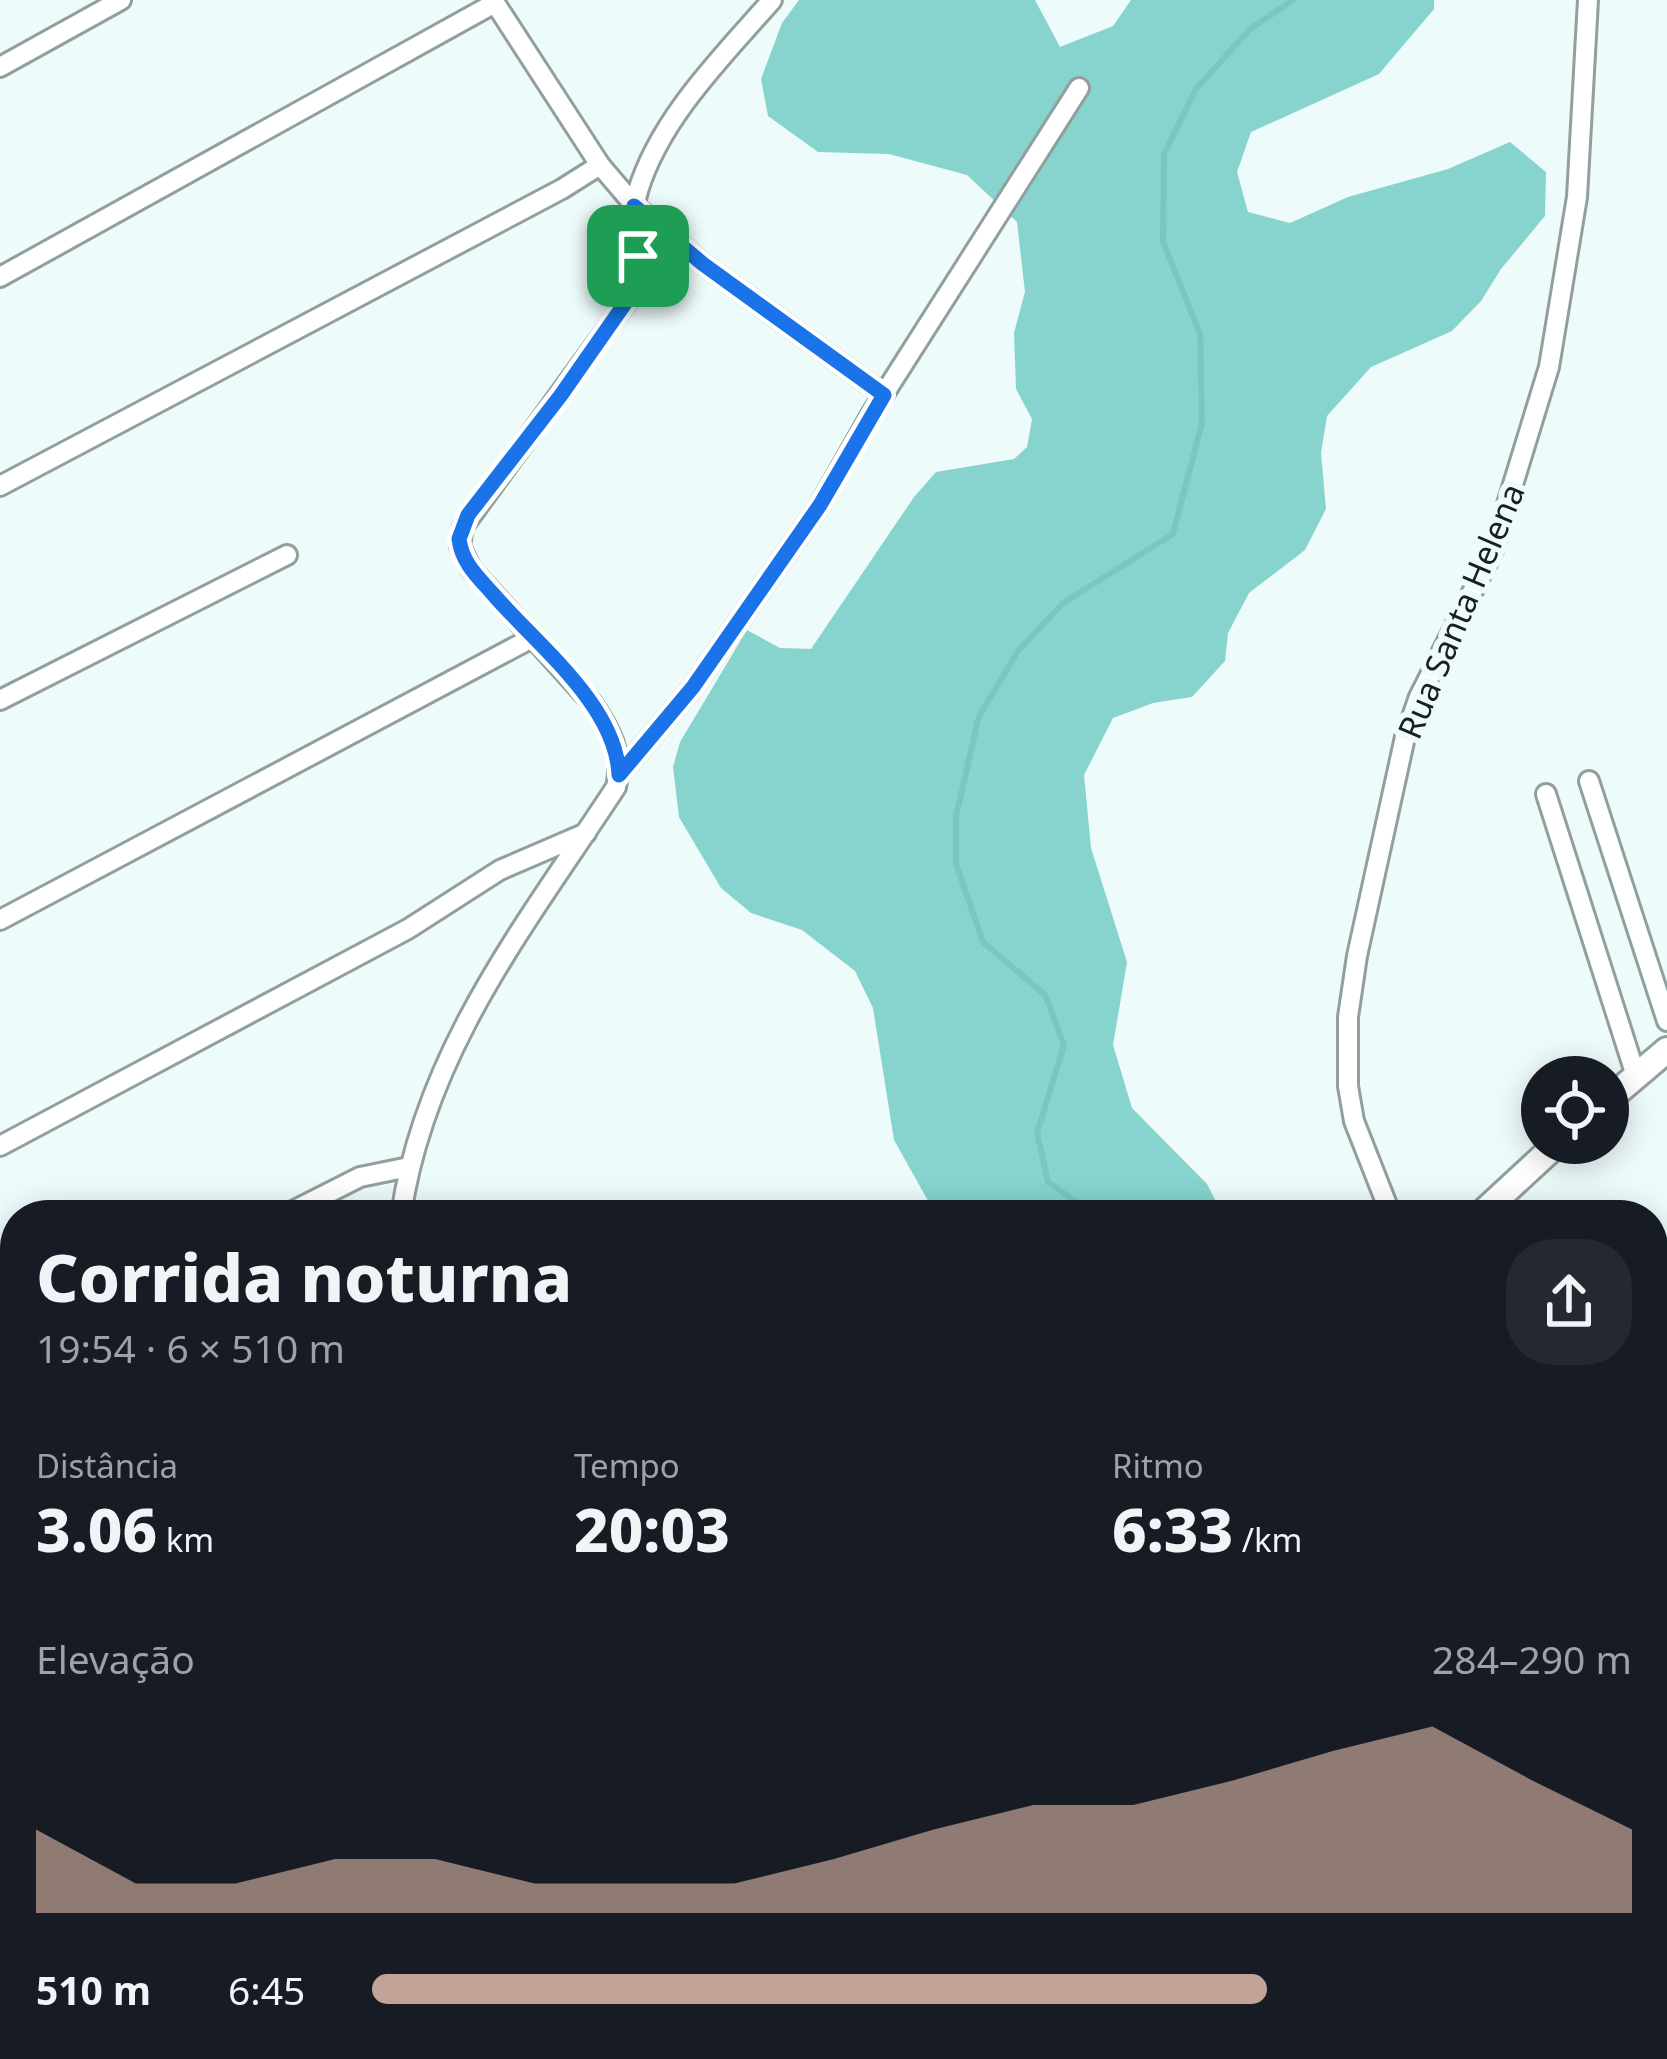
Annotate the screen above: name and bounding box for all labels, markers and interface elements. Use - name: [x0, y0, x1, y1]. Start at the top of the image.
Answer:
- pin: [587, 205, 689, 307]
- icon: arrive: [605, 223, 671, 289]
- street label: Rua Santa Helena: [1386, 476, 1535, 745]
- map controls: [1521, 1056, 1629, 1164]
- button: locate: [1521, 1056, 1629, 1164]
- text: Corrida noturna: [36, 1231, 572, 1321]
- button: share: [1506, 1239, 1632, 1365]
- text: 19:54 · 6 × 510 m: [36, 1321, 345, 1374]
- text: Distância: [36, 1443, 178, 1488]
- text: Tempo: [574, 1443, 680, 1488]
- text: Ritmo: [1112, 1443, 1204, 1488]
- text: 3.06: [36, 1488, 157, 1570]
- text: 20:03: [574, 1488, 730, 1570]
- text: 6:33: [1112, 1488, 1233, 1570]
- text: km: [157, 1517, 214, 1562]
- text: /km: [1233, 1517, 1302, 1562]
- text: Elevação: [36, 1632, 195, 1685]
- text: 284–290 m: [1432, 1632, 1632, 1685]
- text: 510 m: [36, 1963, 151, 2016]
- text: 6:45: [228, 1963, 305, 2016]

